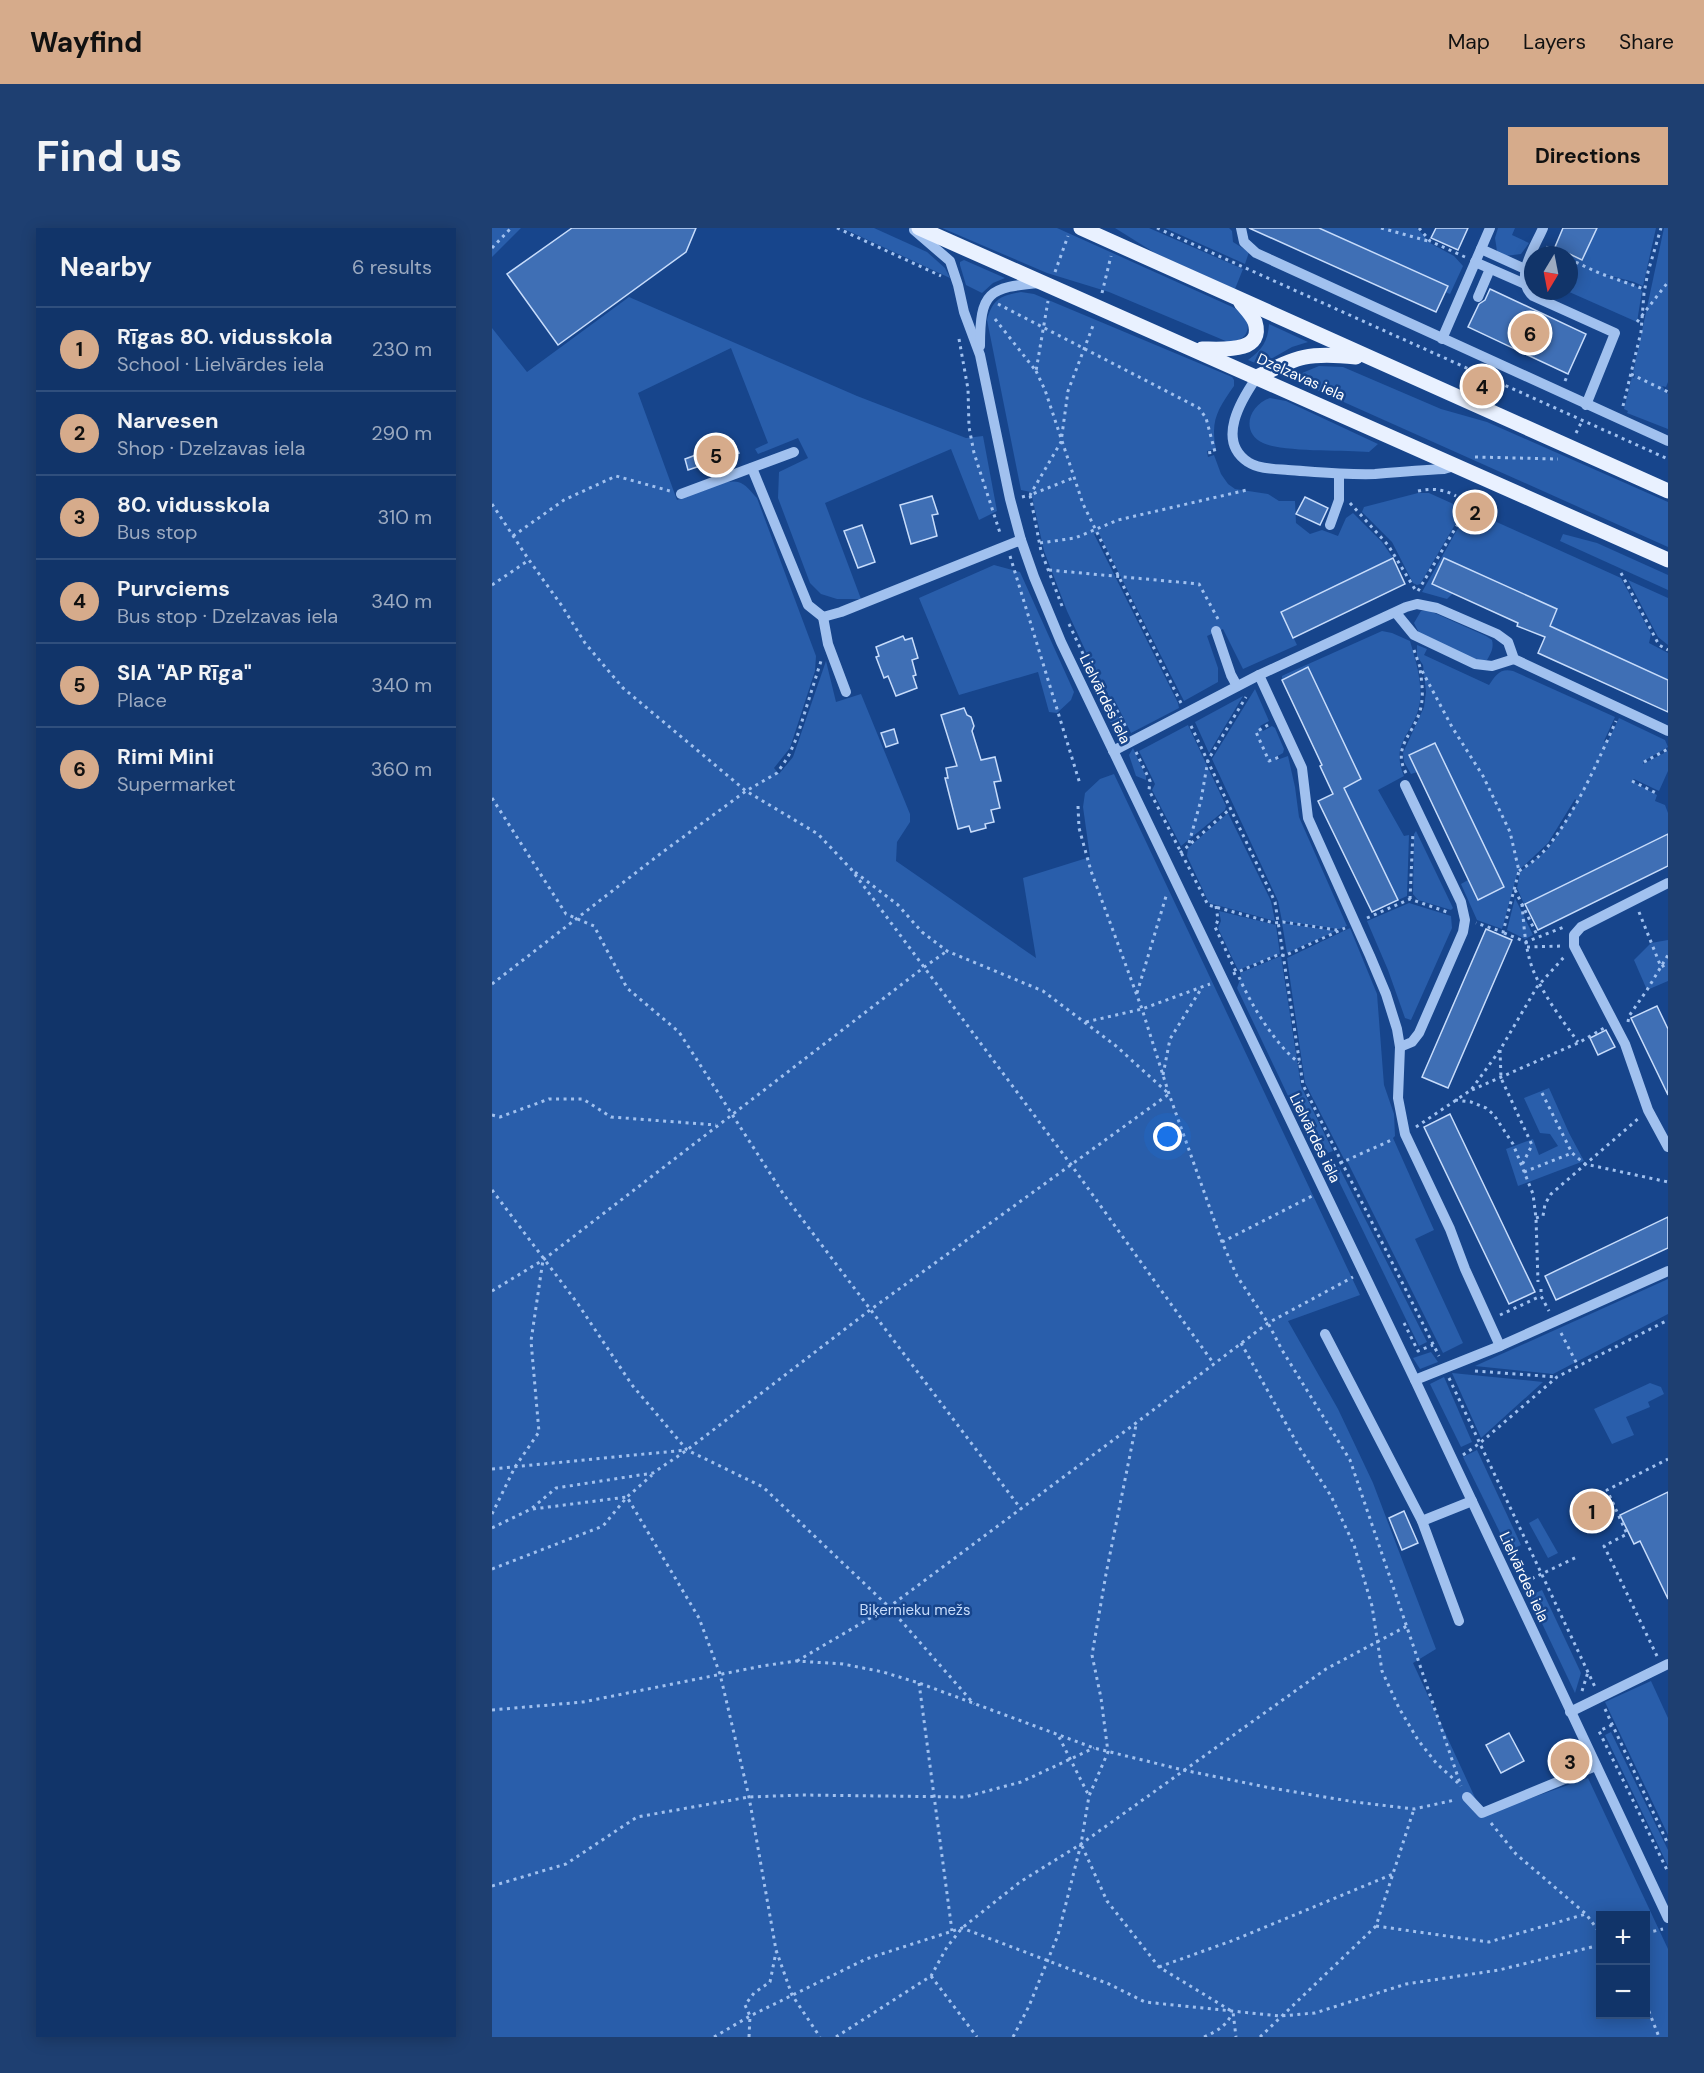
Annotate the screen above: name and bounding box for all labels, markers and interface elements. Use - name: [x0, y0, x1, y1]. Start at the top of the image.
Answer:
- text: Wayfind: [30, 24, 142, 61]
- text: Map: [1448, 28, 1490, 56]
- text: Layers: [1523, 28, 1586, 56]
- text: Share: [1619, 28, 1674, 56]
- button: Directions: [1508, 127, 1668, 185]
- text: Find us: [36, 129, 182, 184]
- north arrow: [1524, 246, 1578, 300]
- text: Nearby: [60, 250, 152, 284]
- text: 6 results: [352, 254, 432, 280]
- pin: 6: [1510, 310, 1550, 356]
- text: Rīgas 80. vidusskola: [117, 322, 333, 351]
- text: 1: [76, 336, 83, 362]
- text: 230 m: [372, 336, 432, 362]
- street label: Dzelzavas iela: [1254, 349, 1348, 405]
- text: School · Lielvārdes iela: [117, 351, 324, 377]
- pin: 4: [1462, 364, 1502, 408]
- text: Narvesen: [117, 406, 219, 435]
- text: 2: [74, 420, 85, 446]
- text: 290 m: [371, 420, 432, 446]
- pin: 5: [696, 432, 736, 478]
- text: Shop · Dzelzavas iela: [117, 435, 305, 461]
- text: 80. vidusskola: [117, 490, 270, 519]
- pin: 2: [1456, 490, 1494, 534]
- text: 3: [73, 504, 86, 530]
- text: 310 m: [377, 504, 432, 530]
- text: Bus stop: [117, 519, 197, 545]
- text: Purvciems: [117, 574, 230, 603]
- text: 4: [73, 588, 86, 614]
- text: 340 m: [371, 588, 432, 614]
- text: Bus stop · Dzelzavas iela: [117, 603, 338, 629]
- street label: Lielvārdes iela: [1075, 651, 1135, 747]
- text: SIA "AP Rīga": [117, 658, 252, 687]
- text: 5: [73, 672, 86, 698]
- text: 340 m: [371, 672, 432, 698]
- text: Place: [117, 687, 167, 713]
- text: Rimi Mini: [117, 742, 214, 771]
- text: 6: [73, 756, 86, 782]
- text: 360 m: [371, 756, 432, 782]
- text: Supermarket: [117, 771, 236, 797]
- street label: Lielvārdes iela: [1285, 1090, 1345, 1186]
- your location: [1153, 1122, 1182, 1151]
- pin: 1: [1572, 1488, 1612, 1534]
- street label: Lielvārdes iela: [1494, 1529, 1554, 1625]
- park label: Biķernieku mežs: [860, 1600, 970, 1620]
- pin: 3: [1550, 1738, 1590, 1784]
- map controls: [1596, 1911, 1650, 2019]
- button: +: [1596, 1911, 1650, 1965]
- button: −: [1596, 1965, 1650, 2019]

